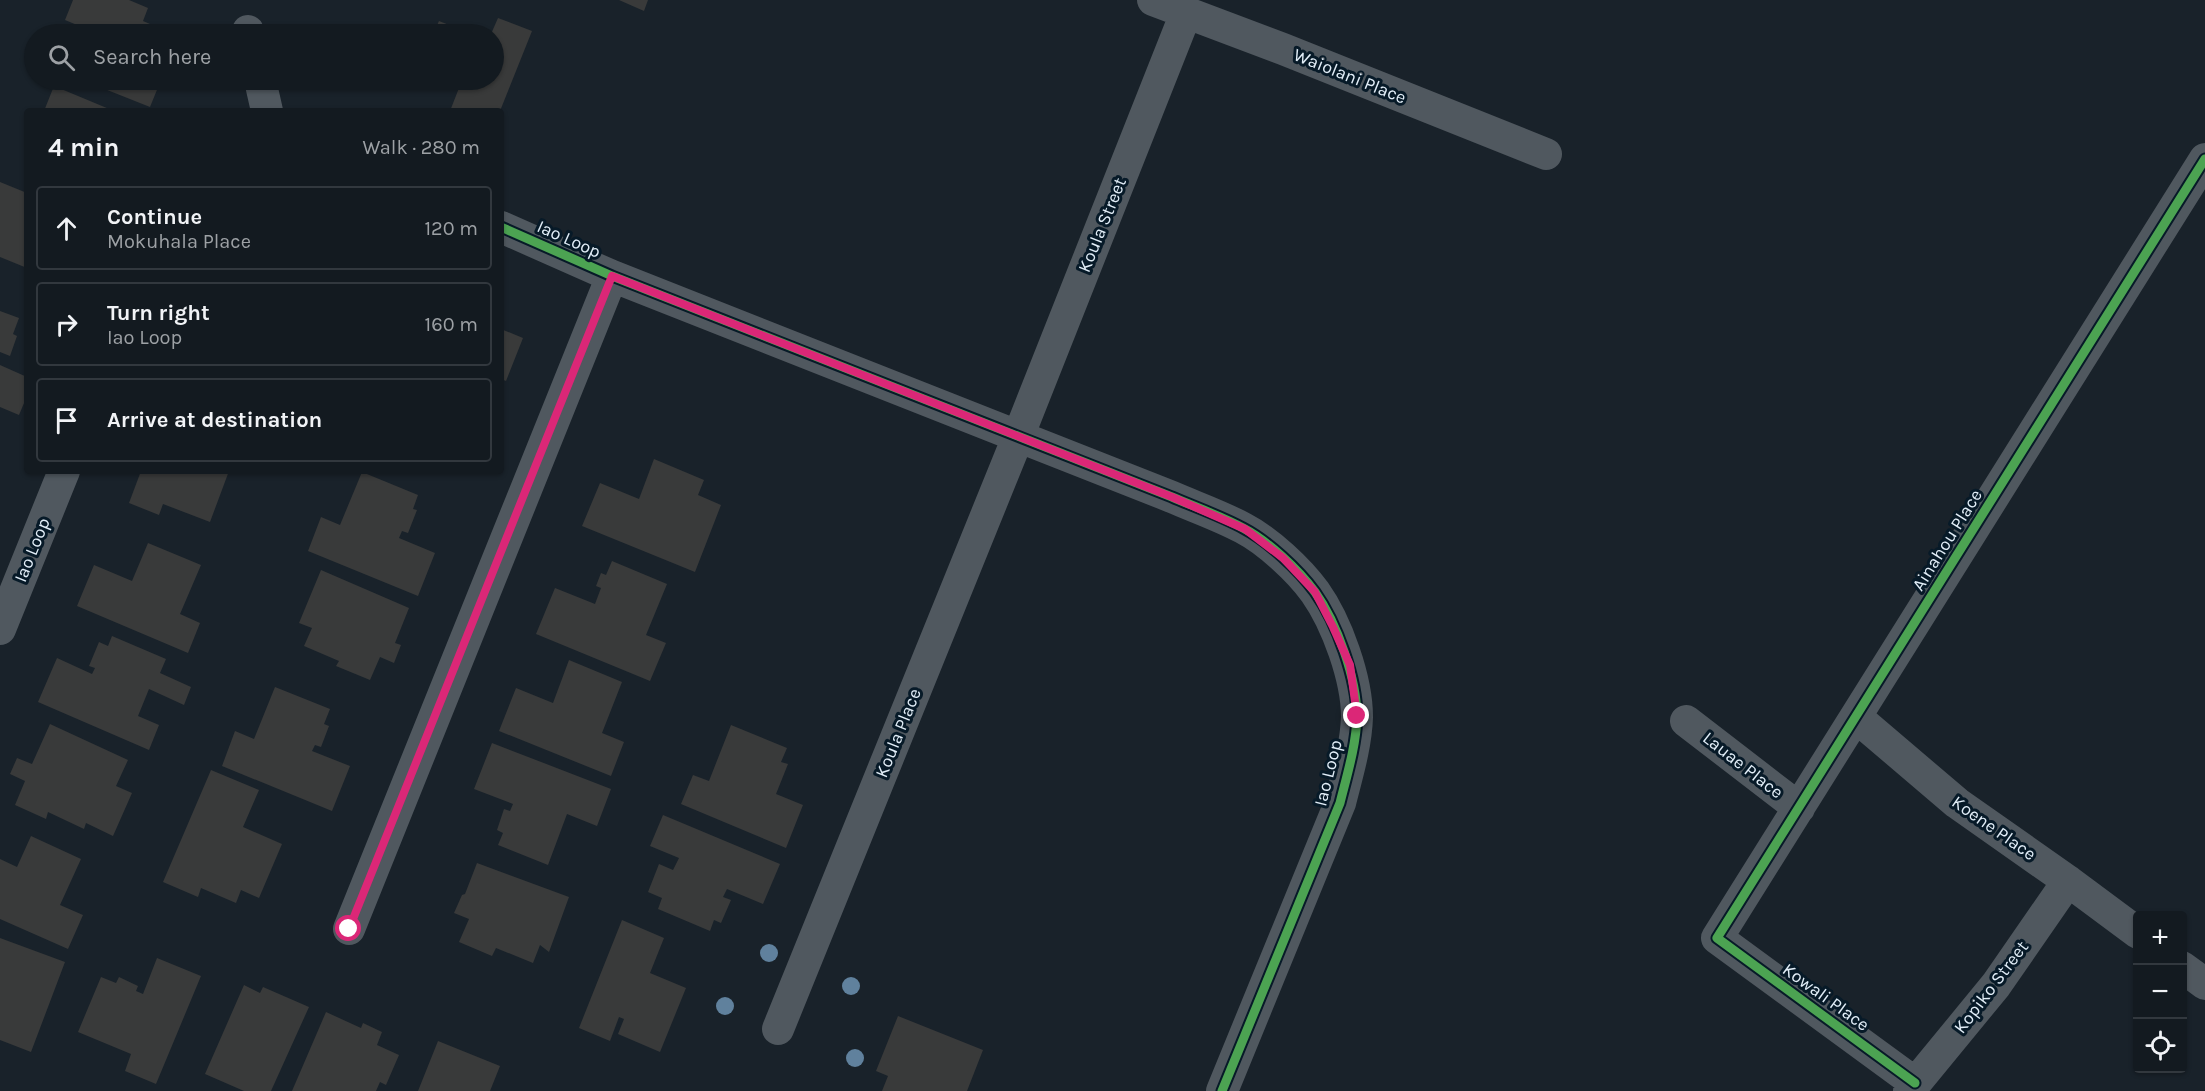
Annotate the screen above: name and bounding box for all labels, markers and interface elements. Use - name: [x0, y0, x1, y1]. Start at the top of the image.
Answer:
- search box: [24, 24, 504, 90]
- icon: search: [45, 41, 78, 74]
- street label: Waiolani Place: [1290, 43, 1410, 109]
- text: Search here: [93, 44, 211, 70]
- text: 4 min: [48, 132, 119, 163]
- text: Walk · 280 m: [363, 136, 480, 159]
- street label: Koula Street: [1073, 174, 1131, 276]
- text: Continue: [107, 204, 202, 230]
- icon: ahead: [50, 212, 83, 245]
- street label: Iao Loop: [534, 215, 604, 263]
- text: 120 m: [424, 217, 478, 240]
- text: Mokuhala Place: [107, 230, 251, 253]
- text: Turn right: [107, 300, 210, 326]
- icon: right: [50, 308, 83, 341]
- text: 160 m: [425, 313, 478, 336]
- text: Iao Loop: [107, 326, 182, 349]
- icon: arrive: [50, 404, 83, 437]
- text: Arrive at destination: [107, 407, 322, 433]
- street label: Ainahou Place: [1907, 485, 1987, 595]
- street label: Iao Loop: [9, 515, 55, 585]
- street label: Koula Place: [870, 685, 926, 781]
- route end: [1343, 702, 1369, 728]
- street label: Lauae Place: [1698, 727, 1788, 803]
- street label: Iao Loop: [1309, 738, 1347, 808]
- street label: Koene Place: [1948, 791, 2040, 865]
- map controls: [2133, 911, 2187, 1073]
- button: +: [2133, 911, 2187, 965]
- route start: [335, 915, 361, 941]
- street label: Kopiko Street: [1949, 936, 2033, 1038]
- street label: Kowali Place: [1778, 958, 1874, 1036]
- button: −: [2133, 965, 2187, 1019]
- button: locate: [2133, 1019, 2187, 1073]

